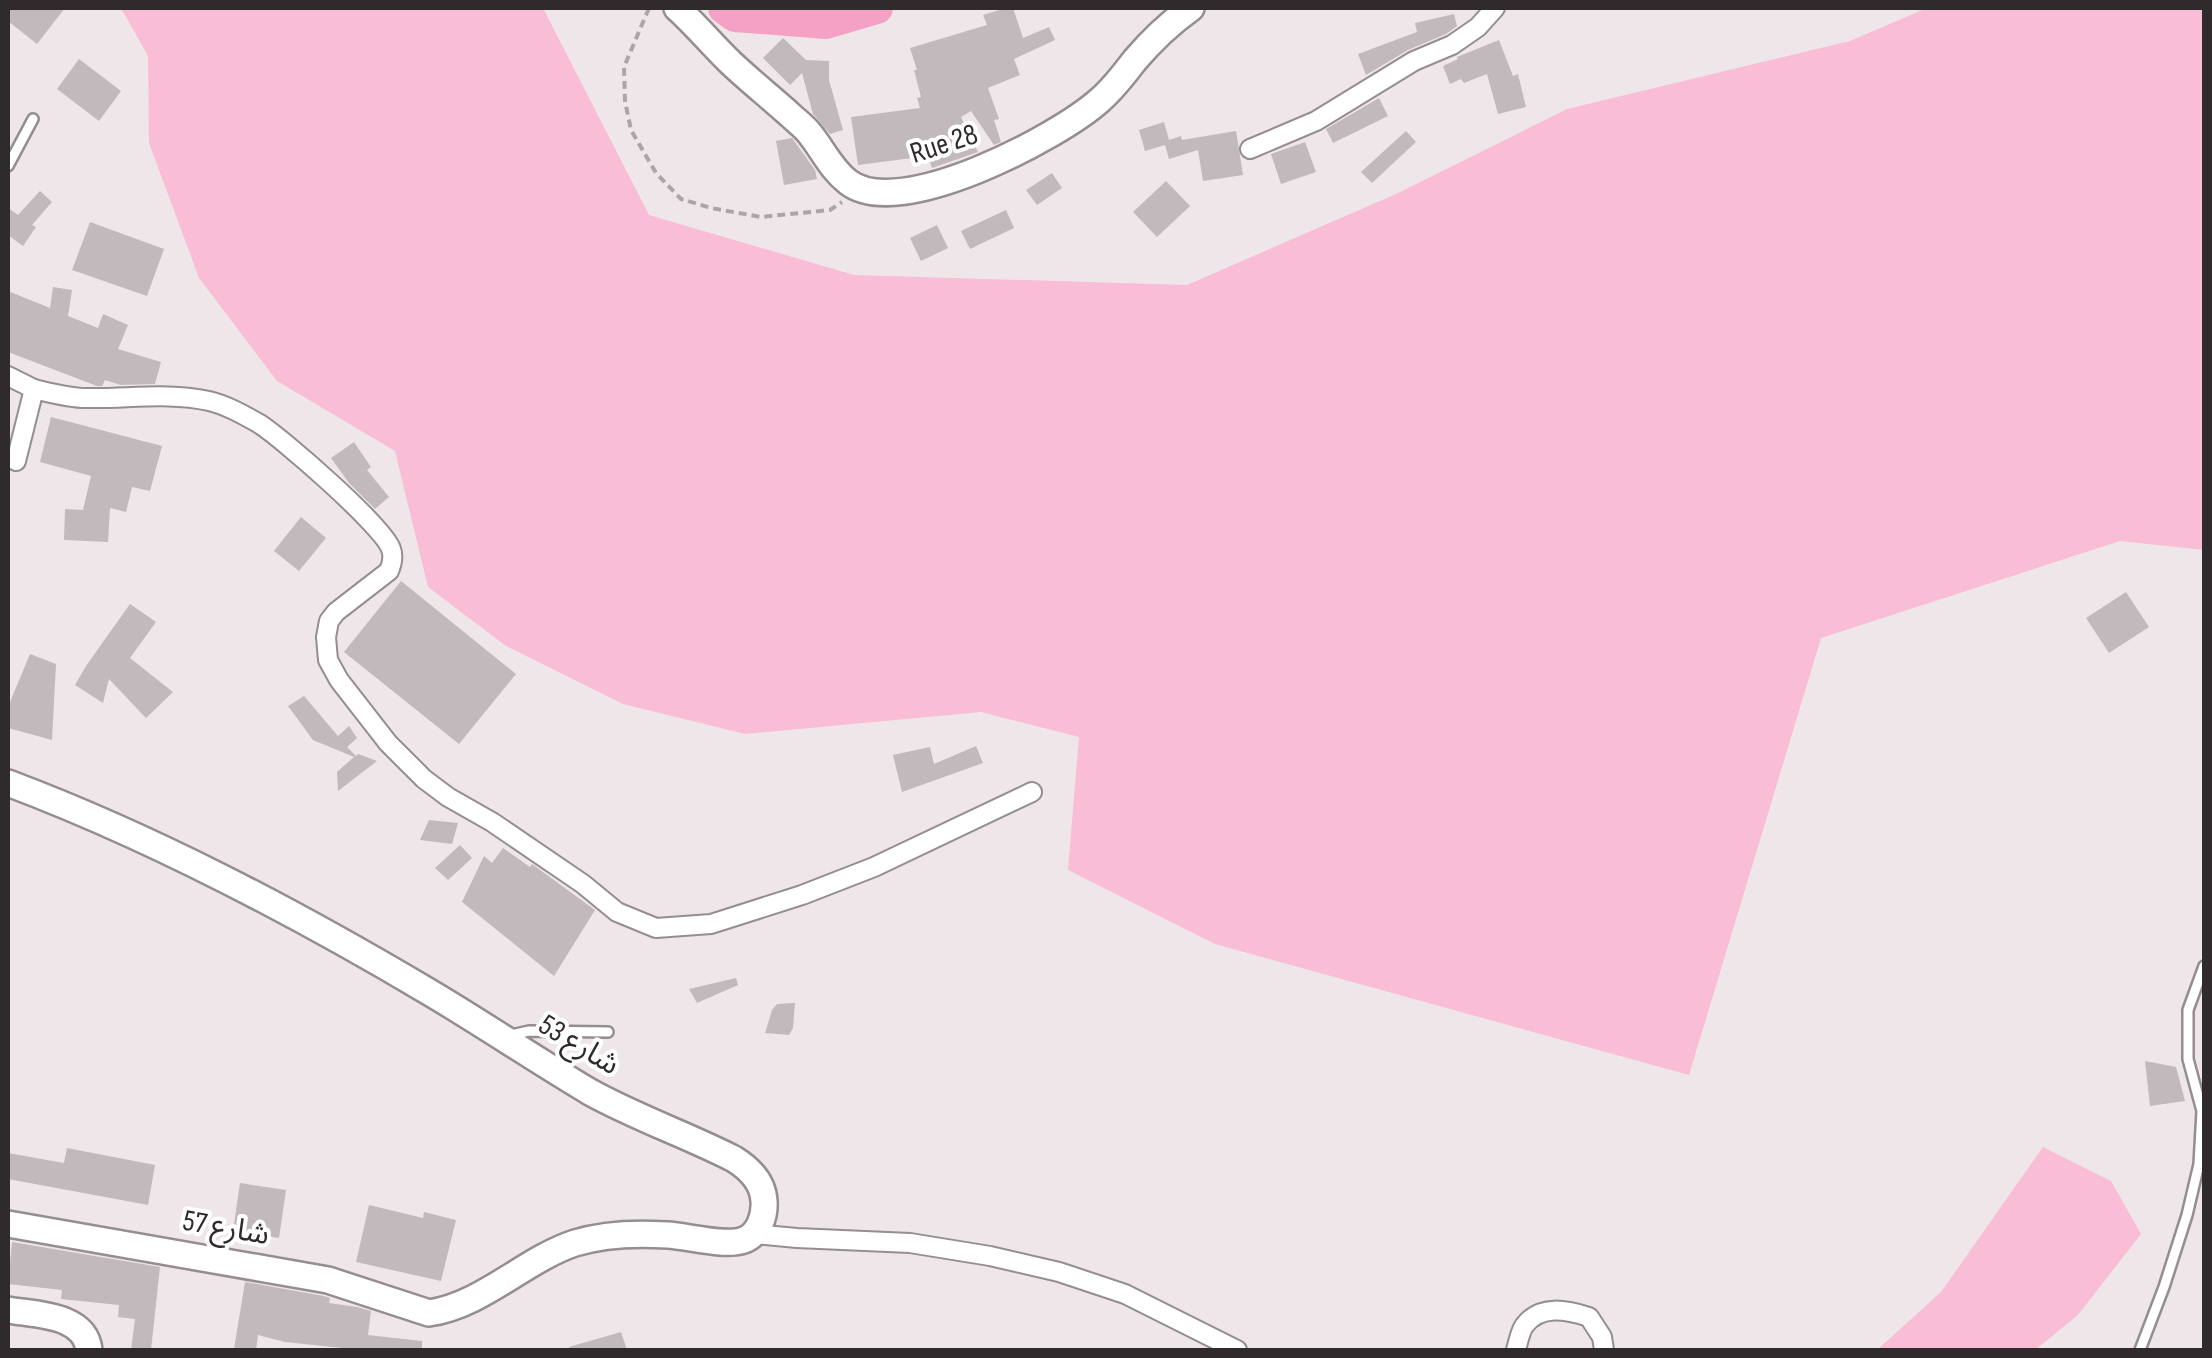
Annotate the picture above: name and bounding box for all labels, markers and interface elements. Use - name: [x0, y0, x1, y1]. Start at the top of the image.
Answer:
- street label: Rue 28: [906, 116, 982, 172]
- street label: شارع 53: [531, 1007, 626, 1086]
- street label: شارع 57: [179, 1203, 272, 1256]

